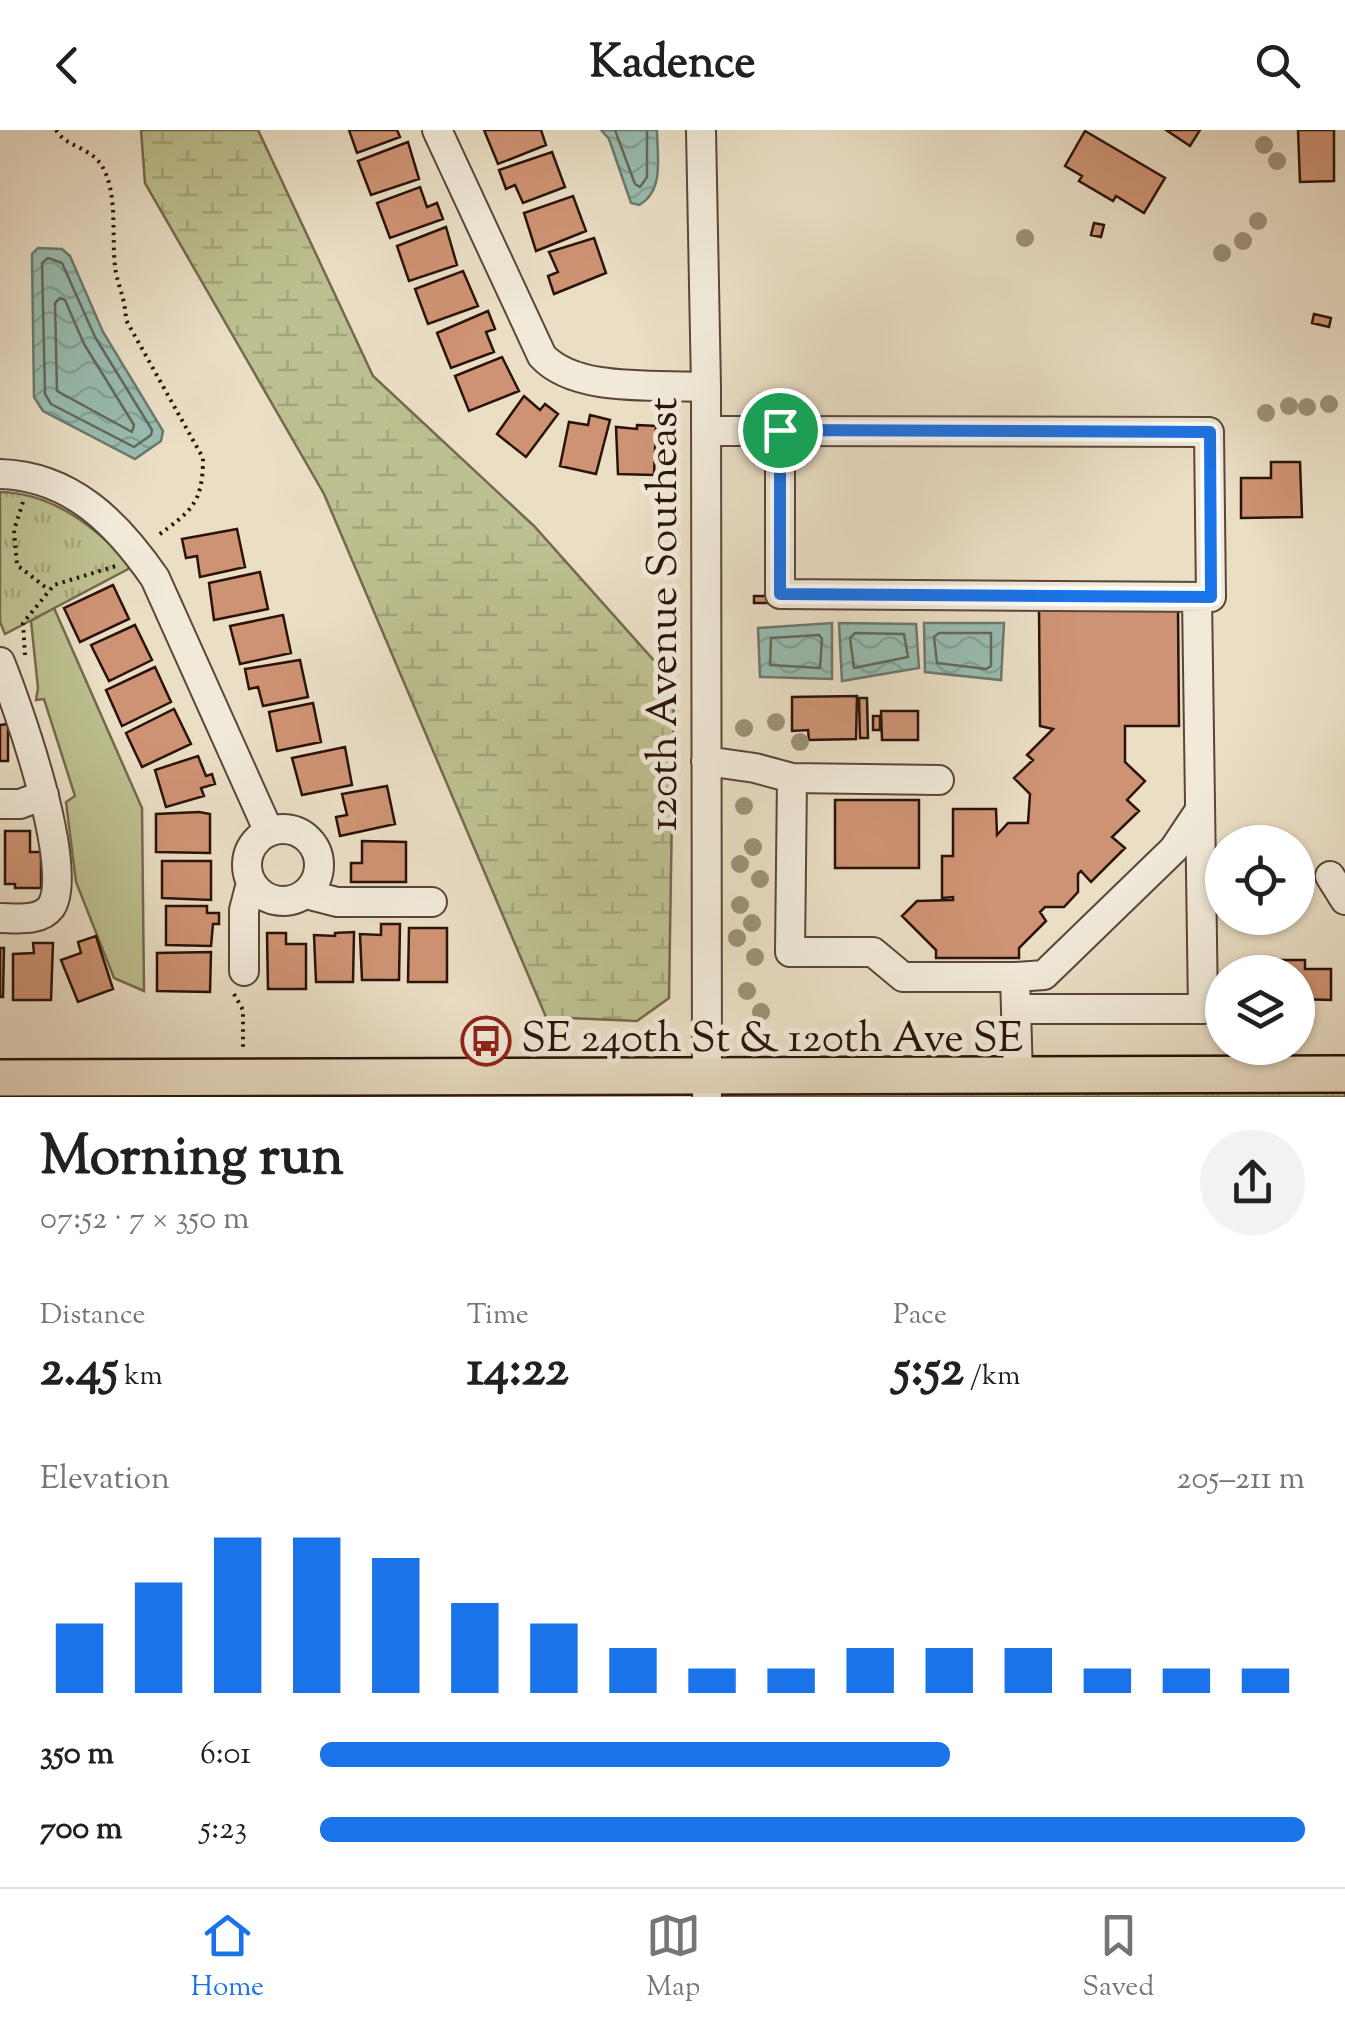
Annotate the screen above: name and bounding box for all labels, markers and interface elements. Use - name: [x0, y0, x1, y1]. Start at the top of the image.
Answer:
- text: Kadence: [589, 33, 756, 98]
- icon: back: [40, 38, 95, 93]
- icon: search: [1250, 38, 1305, 93]
- pin: [738, 388, 823, 473]
- street label: 120th Avenue Southeast: [636, 397, 696, 831]
- icon: arrive: [753, 403, 808, 458]
- map controls: [1205, 825, 1315, 1065]
- button: locate: [1205, 825, 1315, 935]
- button: layers: [1205, 955, 1315, 1065]
- place label: SE 240th St & 120th Ave SE: [521, 1011, 1023, 1071]
- bus stop icon: SE 240th St & 120th Ave SE: [460, 1015, 512, 1067]
- text: Morning run: [40, 1120, 344, 1199]
- button: share: [1200, 1130, 1305, 1235]
- text: 07:52 · 7 × 350 m: [40, 1197, 250, 1243]
- text: Distance: [40, 1296, 146, 1336]
- text: Time: [467, 1296, 529, 1336]
- text: Pace: [893, 1296, 947, 1336]
- text: 2.45: [40, 1336, 118, 1408]
- text: 14:22: [467, 1336, 569, 1408]
- text: 5:52: [893, 1336, 964, 1408]
- text: km: [118, 1357, 163, 1397]
- text: /km: [964, 1357, 1021, 1397]
- text: Elevation: [40, 1457, 170, 1503]
- text: 205–211 m: [1176, 1457, 1305, 1503]
- text: 350 m: [40, 1732, 114, 1778]
- text: 6:01: [200, 1732, 251, 1778]
- text: 700 m: [40, 1807, 123, 1853]
- text: 5:23: [200, 1807, 247, 1853]
- tab: Home: [191, 1908, 264, 2008]
- tab: Map: [646, 1908, 701, 2008]
- tab: Saved: [1082, 1908, 1154, 2008]

